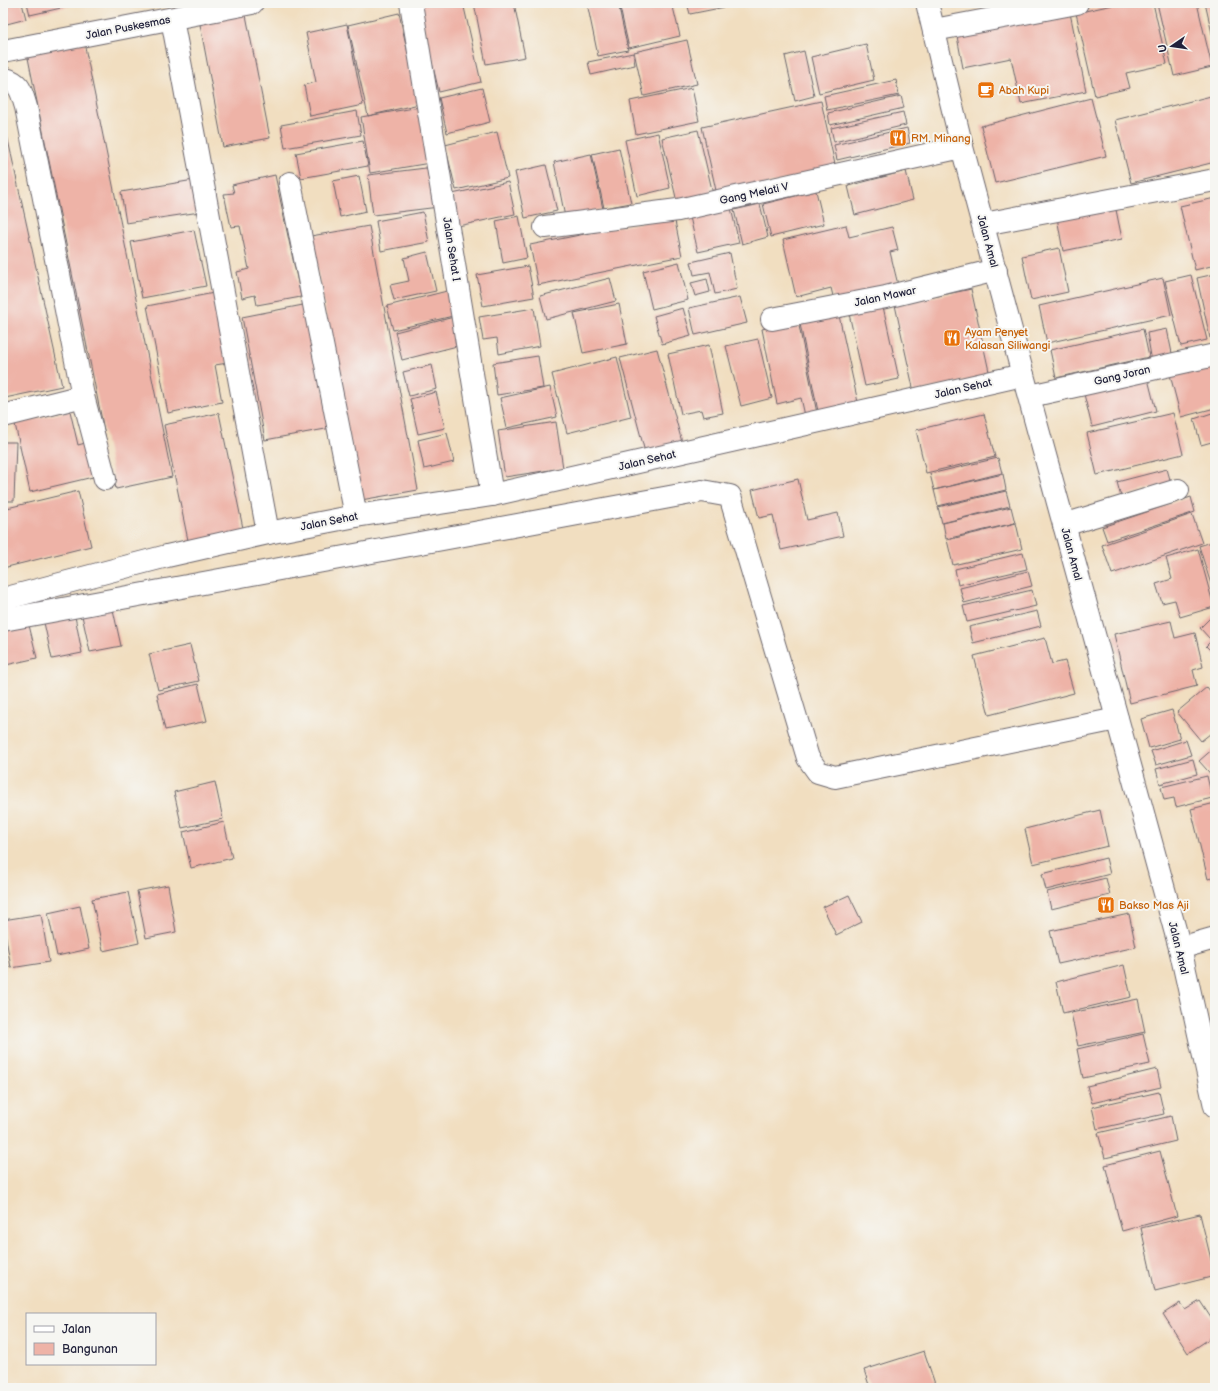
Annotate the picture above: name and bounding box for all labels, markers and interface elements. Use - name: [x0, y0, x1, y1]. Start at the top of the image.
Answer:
- street label: Jalan Puskesmas: [85, 13, 172, 42]
- north arrow: [1152, 26, 1192, 66]
- text: U: [1155, 43, 1170, 53]
- cafe icon: Abah Kupi: [976, 80, 996, 100]
- place label: Abah Kupi: [999, 84, 1049, 97]
- restaurant icon: RM. Minang: [888, 128, 908, 148]
- place label: RM. Minang: [911, 132, 970, 145]
- street label: Gang Melati V: [719, 180, 790, 207]
- street label: Jalan Amal: [974, 213, 1001, 269]
- street label: Jalan Sehat I: [440, 216, 463, 283]
- street label: Jalan Mawar: [853, 283, 918, 309]
- place label: Ayam Penyet Kalasan Siliwangi: [965, 326, 1050, 352]
- restaurant icon: Ayam Penyet Kalasan Siliwangi: [942, 328, 962, 348]
- street label: Gang Joran: [1093, 363, 1152, 388]
- street label: Jalan Sehat: [933, 375, 994, 401]
- street label: Jalan Sehat: [617, 447, 678, 473]
- street label: Jalan Sehat: [299, 509, 359, 533]
- street label: Jalan Amal: [1058, 526, 1085, 582]
- restaurant icon: Bakso Mas Aji: [1096, 895, 1116, 915]
- place label: Bakso Mas Aji: [1119, 899, 1189, 912]
- street label: Jalan Amal: [1166, 920, 1191, 976]
- legend: [26, 1313, 156, 1365]
- text: Jalan: [62, 1322, 91, 1337]
- text: Bangunan: [62, 1342, 118, 1357]

